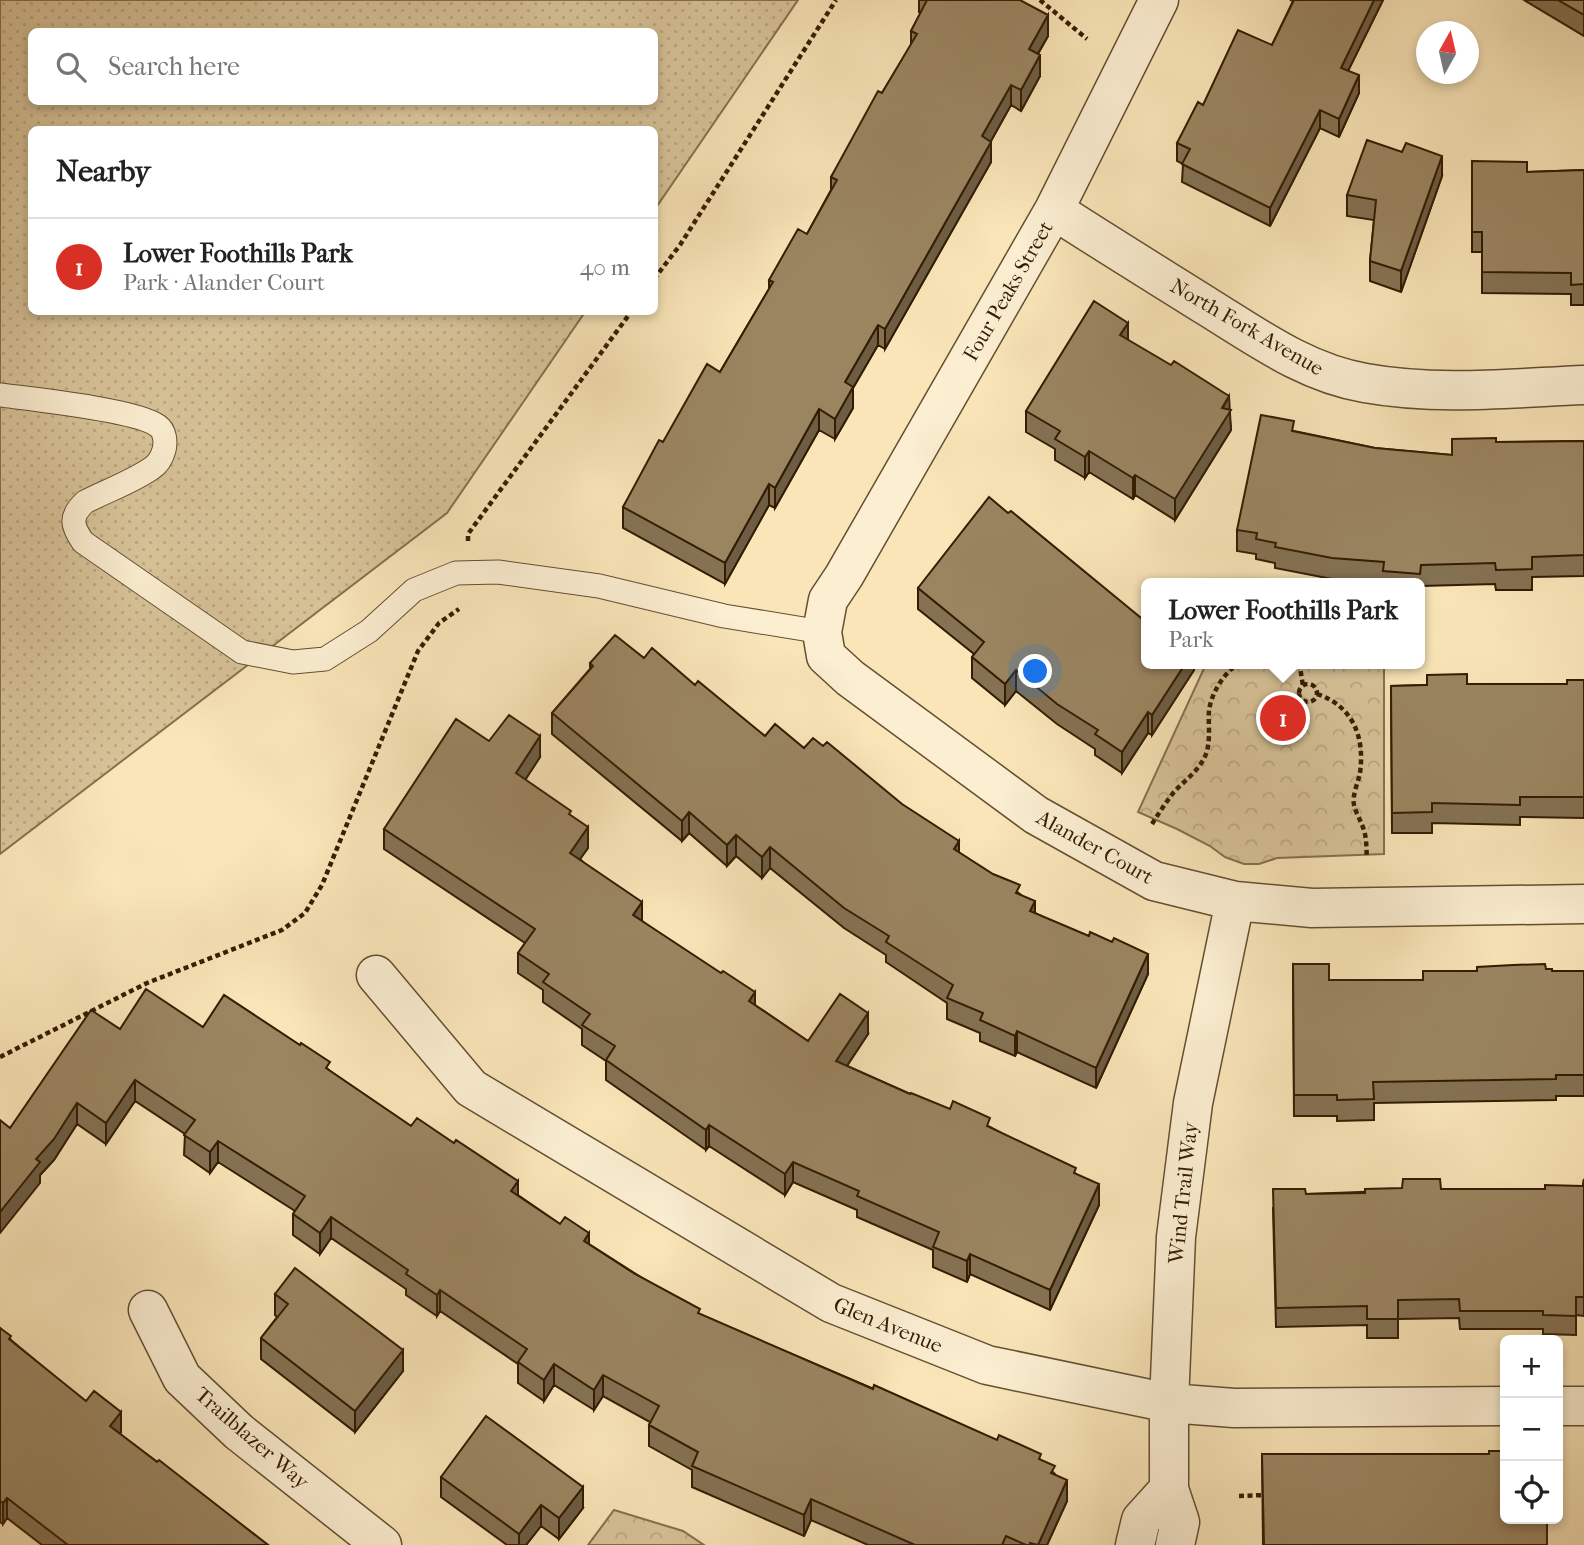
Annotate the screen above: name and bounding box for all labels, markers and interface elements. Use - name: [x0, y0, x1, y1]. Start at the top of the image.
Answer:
- north arrow: [1416, 21, 1479, 84]
- search box: [28, 28, 658, 105]
- icon: search: [52, 48, 90, 86]
- text: Search here: [108, 51, 240, 82]
- text: Nearby: [56, 154, 151, 189]
- street label: Four Peaks Street: [958, 216, 1058, 365]
- text: Lower Foothills Park: [123, 238, 353, 269]
- text: 1: [75, 254, 83, 281]
- text: 40 m: [580, 254, 630, 281]
- text: Park · Alander Court: [123, 269, 325, 296]
- street label: North Fork Avenue: [1166, 274, 1328, 380]
- popup: [1141, 578, 1425, 669]
- text: Lower Foothills Park: [1168, 595, 1398, 626]
- text: Park: [1168, 626, 1214, 653]
- your location: [1018, 654, 1052, 688]
- pin: 1: [1260, 692, 1306, 744]
- street label: Alander Court: [1032, 805, 1158, 889]
- street label: Wind Trail Way: [1164, 1120, 1202, 1266]
- street label: Glen Avenue: [830, 1292, 946, 1358]
- map controls: [1500, 1335, 1563, 1524]
- button: +: [1500, 1335, 1563, 1398]
- street label: Trailblazer Way: [190, 1382, 314, 1494]
- button: −: [1500, 1398, 1563, 1461]
- button: locate: [1500, 1461, 1563, 1524]

